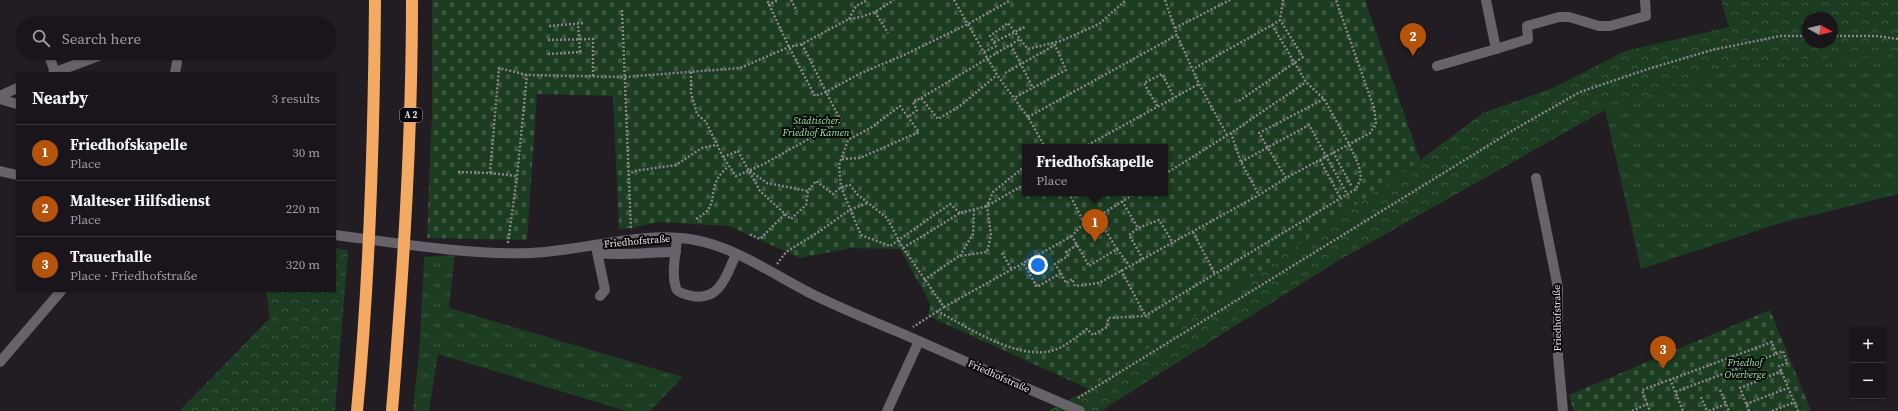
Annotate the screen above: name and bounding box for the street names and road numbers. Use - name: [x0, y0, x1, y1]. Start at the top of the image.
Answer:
- road number: A 2: [400, 108, 422, 122]
- street label: Friedhofstraße: [603, 232, 671, 250]
- street label: Friedhofstraße: [1550, 285, 1564, 351]
- street label: Friedhofstraße: [966, 357, 1032, 395]

